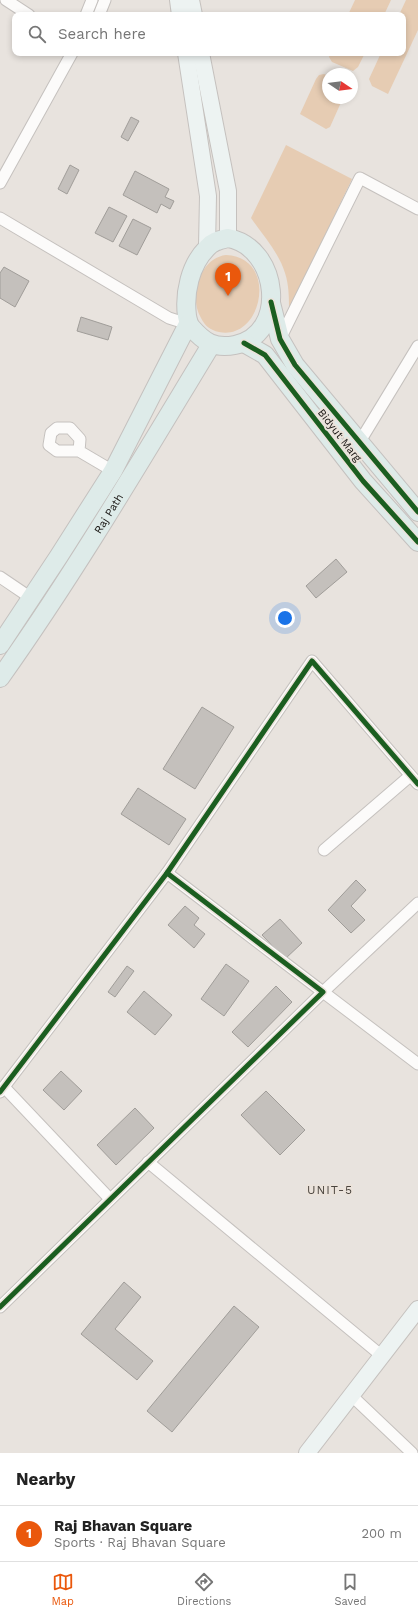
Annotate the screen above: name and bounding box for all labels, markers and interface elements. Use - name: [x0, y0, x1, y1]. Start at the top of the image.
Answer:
- search box: [12, 12, 406, 56]
- icon: search: [26, 23, 48, 45]
- text: Search here: [58, 25, 146, 43]
- north arrow: [322, 68, 358, 104]
- pin: 1: [215, 263, 241, 296]
- street label: Bidyut Marg: [315, 406, 364, 464]
- street label: Raj Path: [92, 491, 126, 536]
- your location: [275, 608, 295, 628]
- district label: UNIT-5: [307, 1183, 353, 1197]
- text: Nearby: [16, 1469, 75, 1489]
- text: Raj Bhavan Square: [54, 1517, 192, 1535]
- text: 1: [26, 1526, 32, 1541]
- text: 200 m: [361, 1526, 402, 1541]
- text: Sports · Raj Bhavan Square: [54, 1535, 226, 1550]
- tab: Map: [52, 1571, 74, 1608]
- tab: Directions: [177, 1571, 231, 1608]
- tab: Saved: [334, 1571, 366, 1608]

